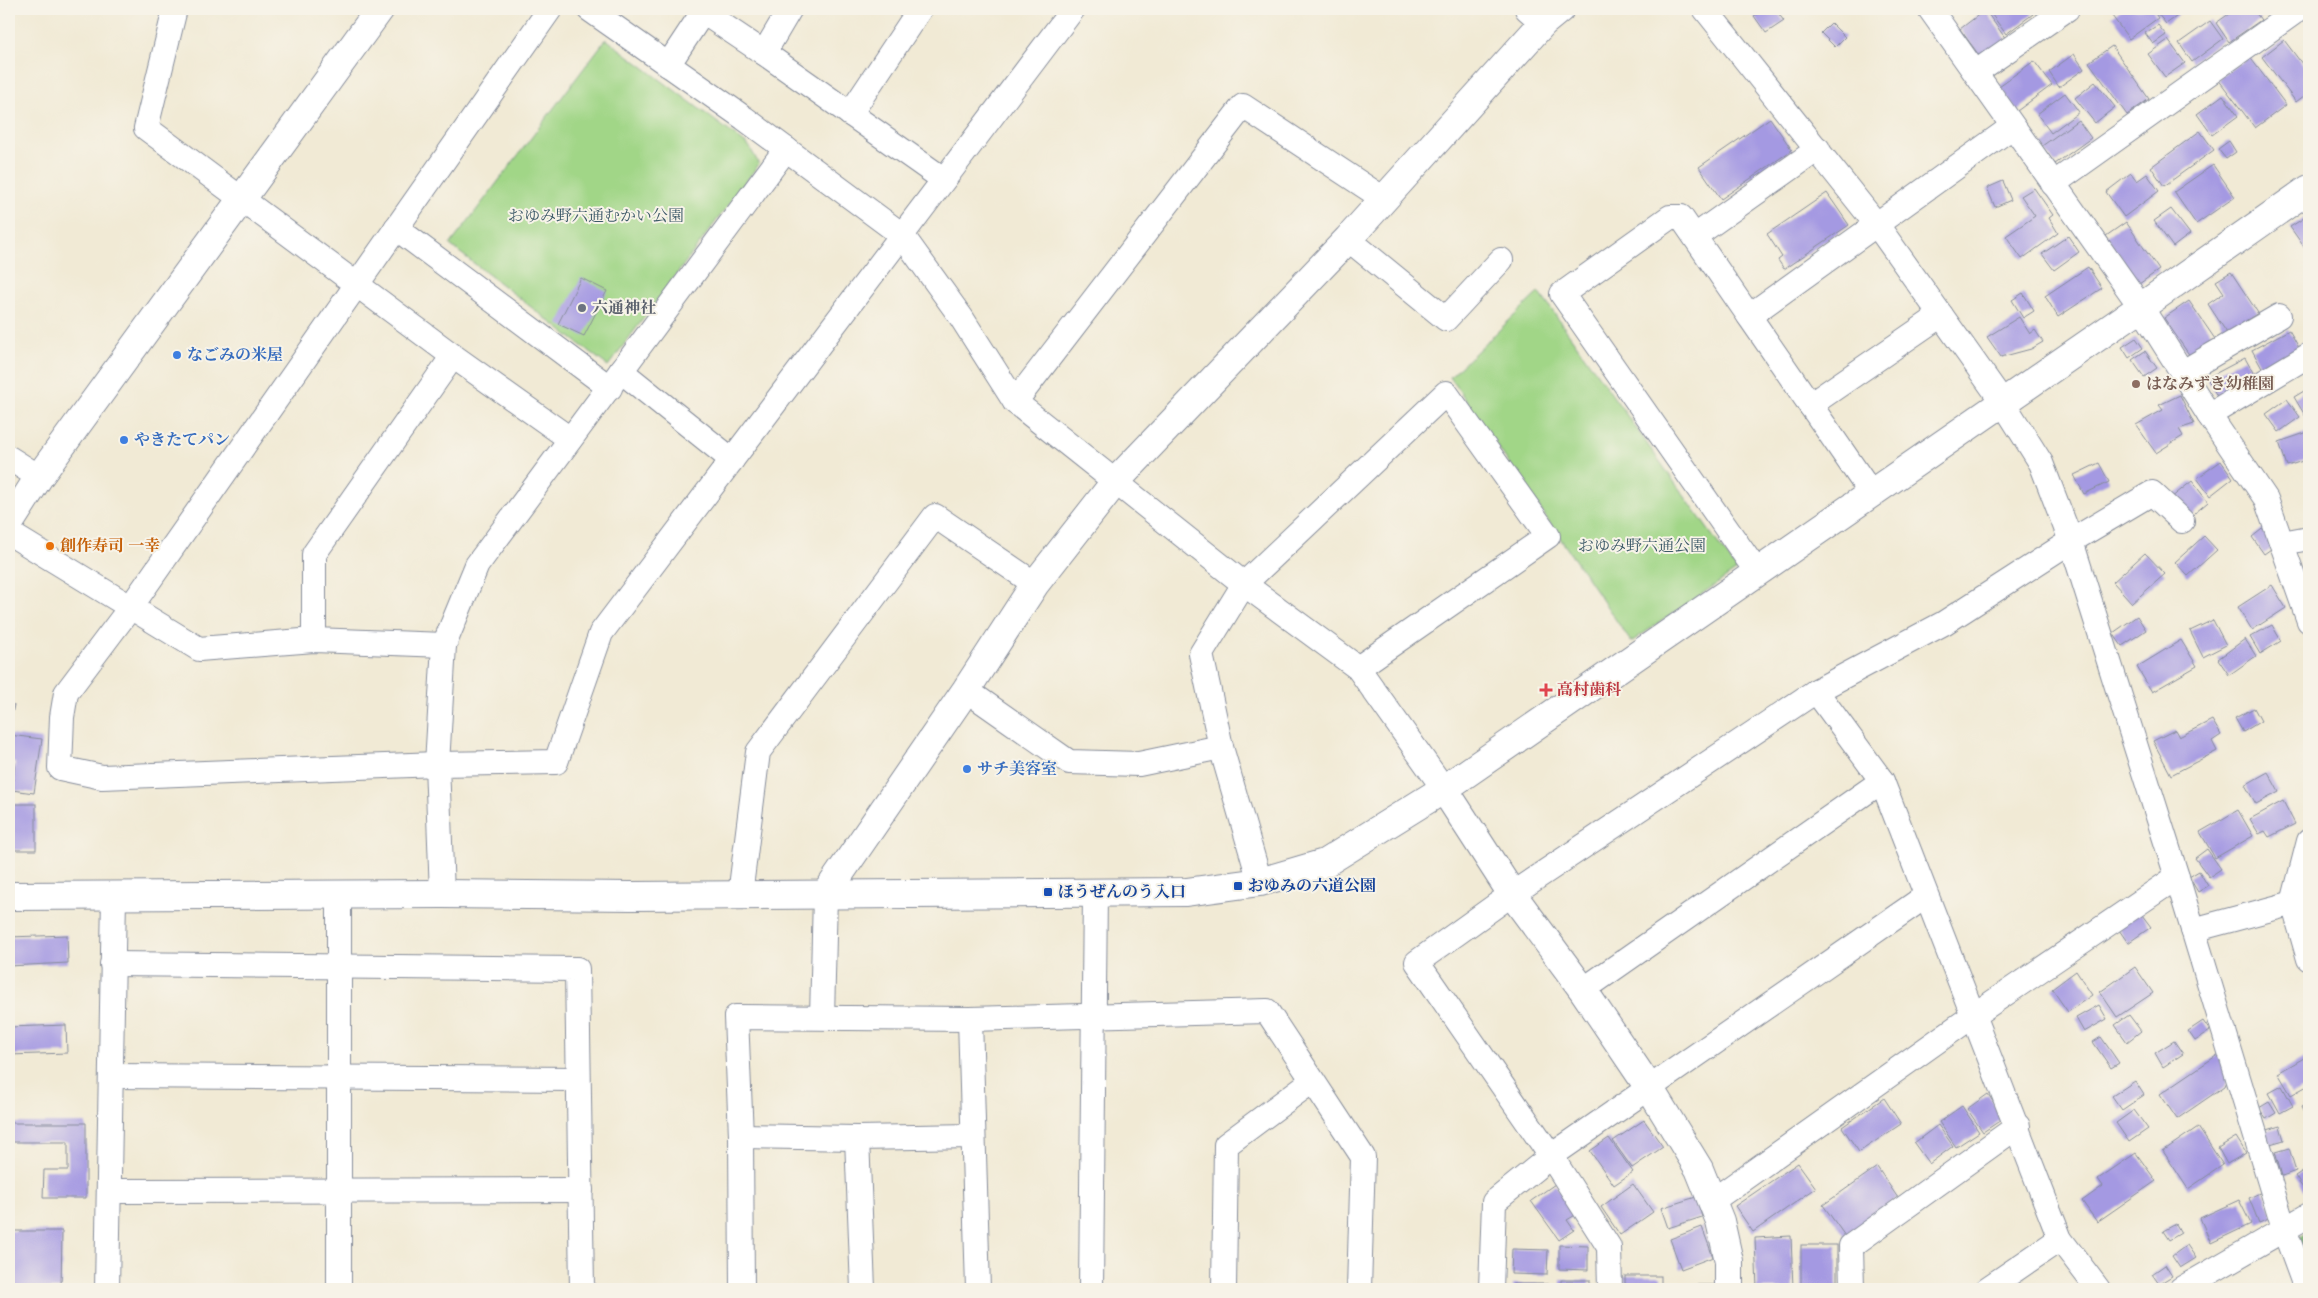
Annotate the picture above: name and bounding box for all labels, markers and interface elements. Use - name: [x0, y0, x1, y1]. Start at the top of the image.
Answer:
- park label: おゆみ野六通むかい公園: [508, 205, 684, 227]
- place label: 六通神社: [592, 297, 656, 319]
- marker: 六通神社: [576, 302, 588, 314]
- place label: なごみの米屋: [187, 344, 283, 366]
- marker: なごみの米屋: [171, 349, 183, 361]
- place label: はなみずき幼稚園: [2146, 373, 2274, 395]
- marker: はなみずき幼稚園: [2130, 378, 2142, 390]
- place label: やきたてパン: [134, 429, 230, 451]
- marker: やきたてパン: [118, 434, 130, 446]
- place label: 創作寿司 一幸: [60, 535, 160, 557]
- park label: おゆみ野六通公園: [1578, 535, 1706, 557]
- marker: 創作寿司 一幸: [44, 540, 56, 552]
- place label: 高村歯科: [1557, 679, 1622, 701]
- marker: 高村歯科: [1539, 683, 1553, 697]
- place label: サチ美容室: [977, 758, 1057, 780]
- marker: サチ美容室: [961, 763, 973, 775]
- place label: おゆみの六道公園: [1248, 875, 1376, 897]
- marker: おゆみの六道公園: [1232, 880, 1244, 892]
- place label: ほうぜんのう入口: [1058, 881, 1186, 903]
- marker: ほうぜんのう入口: [1042, 886, 1054, 898]

